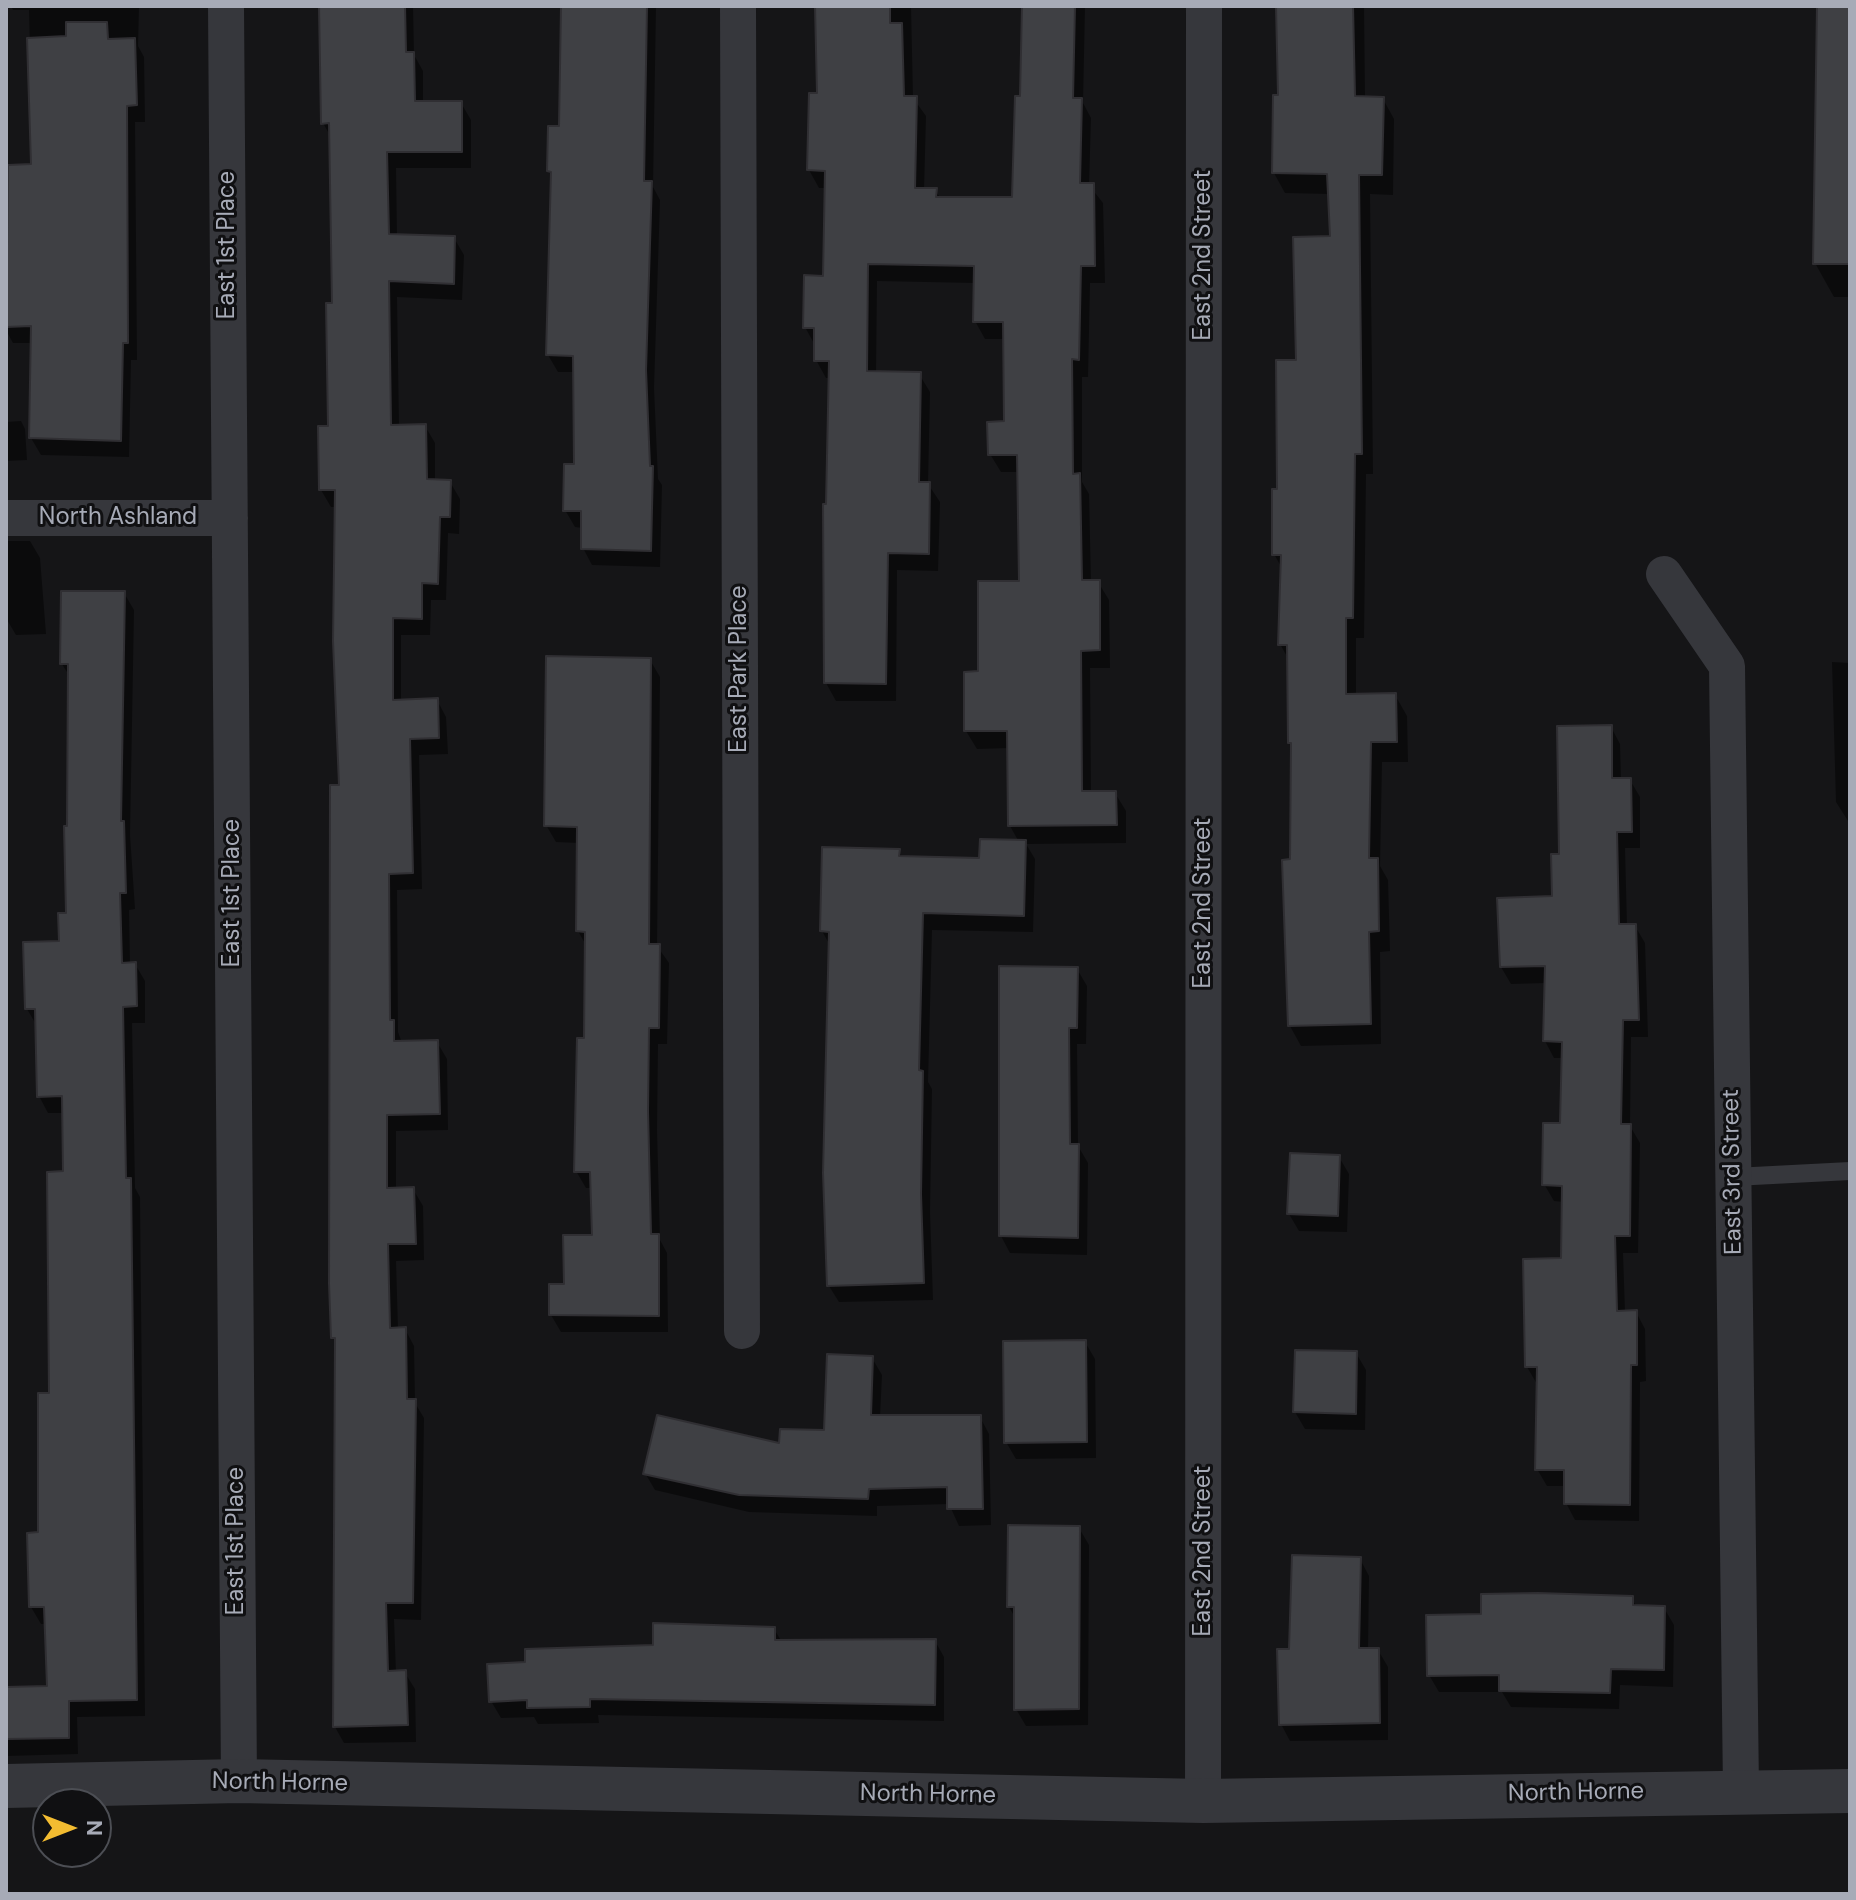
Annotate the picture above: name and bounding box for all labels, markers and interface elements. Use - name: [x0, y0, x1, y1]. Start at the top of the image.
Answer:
- street label: East 2nd Street: [1190, 170, 1218, 340]
- street label: East 1st Place: [214, 171, 242, 319]
- street label: North Ashland: [39, 504, 197, 532]
- street label: East Park Place: [726, 585, 754, 753]
- street label: East 2nd Street: [1190, 818, 1218, 988]
- street label: East 1st Place: [219, 819, 247, 967]
- street label: East 3rd Street: [1717, 1089, 1749, 1255]
- street label: East 2nd Street: [1190, 1466, 1218, 1636]
- street label: East 1st Place: [223, 1467, 251, 1615]
- street label: North Horne: [212, 1767, 348, 1799]
- street label: North Horne: [1508, 1777, 1644, 1809]
- street label: North Horne: [860, 1779, 996, 1811]
- north arrow: [32, 1788, 112, 1868]
- text: N: [80, 1820, 109, 1836]

